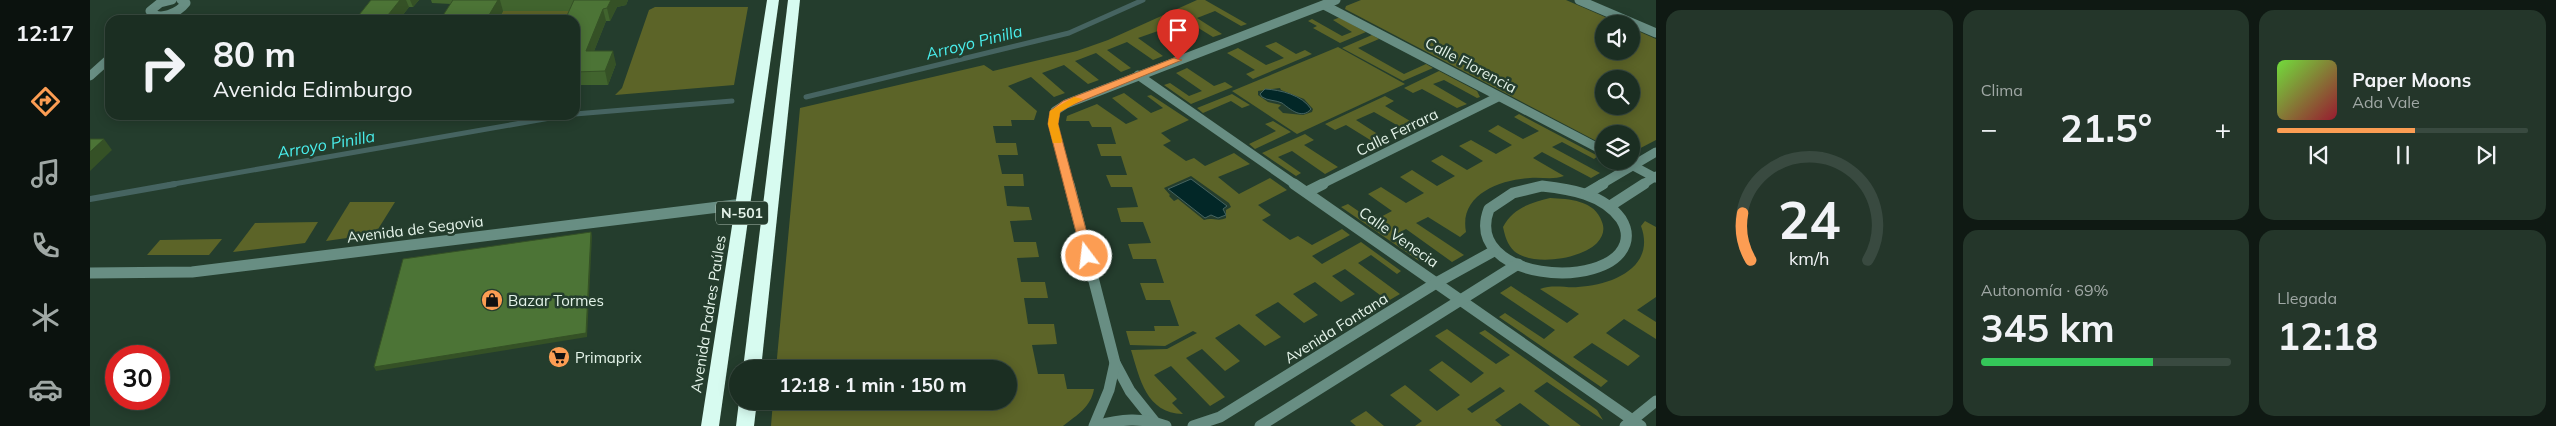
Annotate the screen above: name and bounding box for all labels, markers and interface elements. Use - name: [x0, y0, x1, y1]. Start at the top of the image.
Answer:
- pin: [1157, 9, 1199, 60]
- map controls: [1595, 15, 1640, 170]
- button: sound: [1595, 15, 1640, 60]
- icon: arrive: [1164, 16, 1192, 44]
- text: 12:17: [16, 19, 74, 47]
- water label: Arroyo Pinilla: [923, 20, 1025, 64]
- text: 80 m: [213, 32, 296, 76]
- street label: Calle Florencia: [1422, 33, 1520, 97]
- icon: right: [130, 35, 195, 100]
- text: Paper Moons: [2352, 68, 2471, 92]
- button: search: [1595, 70, 1640, 115]
- text: Avenida Edimburgo: [213, 75, 413, 103]
- text: Clima: [1981, 80, 2023, 100]
- icon: directions: [28, 84, 63, 119]
- text: Ada Vale: [2352, 92, 2420, 112]
- street label: Calle Ferrara: [1353, 104, 1441, 160]
- text: 21.5°: [2060, 104, 2152, 152]
- text: −: [1981, 111, 1997, 146]
- text: +: [2215, 111, 2231, 146]
- button: layers: [1595, 125, 1640, 170]
- water label: Arroyo Pinilla: [275, 126, 377, 163]
- icon: previous: [2305, 141, 2333, 169]
- icon: pause: [2389, 141, 2417, 169]
- icon: next: [2472, 141, 2500, 169]
- icon: music: [28, 156, 63, 191]
- text: 24: [1778, 187, 1841, 252]
- road number: N-501: [716, 202, 768, 224]
- street label: Calle Venecia: [1355, 203, 1443, 271]
- street label: Avenida de Segovia: [346, 211, 484, 247]
- icon: phone: [28, 228, 63, 263]
- position arrow: [1060, 229, 1112, 281]
- street label: Avenida Padres Paúles: [686, 234, 730, 394]
- text: km/h: [1789, 247, 1830, 269]
- text: Autonomía · 69%: [1981, 280, 2109, 300]
- shop icon: Bazar Tormes: [480, 288, 504, 312]
- text: Llegada: [2277, 288, 2337, 308]
- street label: Avenida Fontana: [1281, 289, 1391, 367]
- place label: Bazar Tormes: [508, 291, 604, 310]
- icon: climate: [28, 300, 63, 335]
- text: 345 km: [1981, 304, 2115, 352]
- text: 12:18: [2277, 312, 2378, 360]
- speed limit sign: 30: [105, 345, 170, 410]
- supermarket icon: Primaprix: [547, 345, 571, 369]
- place label: Primaprix: [575, 348, 642, 367]
- icon: car: [28, 372, 63, 407]
- text: 12:18 · 1 min · 150 m: [779, 373, 967, 397]

